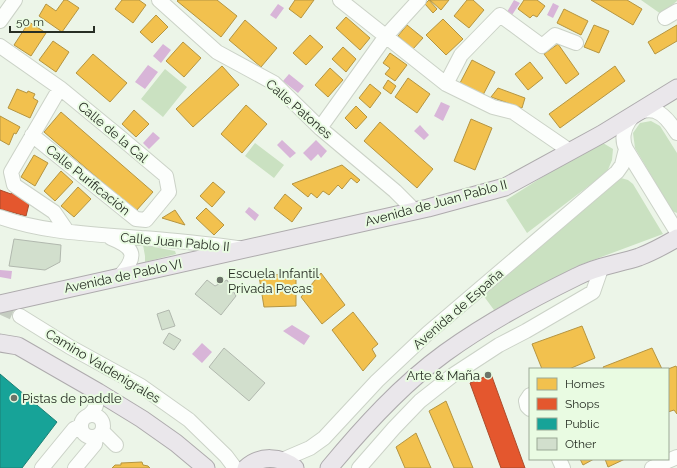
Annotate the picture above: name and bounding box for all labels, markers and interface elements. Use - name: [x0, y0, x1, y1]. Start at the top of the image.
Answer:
- scale bar: [10, 8, 94, 34]
- text: 50 m: [16, 15, 44, 29]
- street label: Calle Patones: [263, 76, 335, 142]
- street label: Calle de la Cal: [75, 98, 151, 166]
- street label: Calle Purificación: [43, 142, 133, 218]
- street label: Avenida de Juan Pablo II: [363, 177, 509, 229]
- street label: Calle Juan Pablo II: [120, 230, 230, 254]
- street label: Avenida de Pablo VI: [63, 256, 183, 296]
- place label: Escuela Infantil Privada Pecas: [228, 266, 319, 296]
- street label: Avenida de España: [410, 266, 506, 352]
- marker: Escuela Infantil Privada Pecas: [215, 275, 225, 285]
- street label: Camino Valdenigrales: [43, 326, 163, 406]
- place label: Arte & Maña: [406, 368, 480, 383]
- legend: [529, 368, 669, 460]
- marker: Arte & Maña: [483, 370, 493, 380]
- text: Homes: [565, 377, 605, 391]
- place label: Pistas de paddle: [22, 391, 122, 406]
- marker: Pistas de paddle: [9, 393, 19, 403]
- text: Shops: [565, 397, 600, 411]
- text: Public: [565, 417, 600, 431]
- text: Other: [565, 437, 597, 451]

